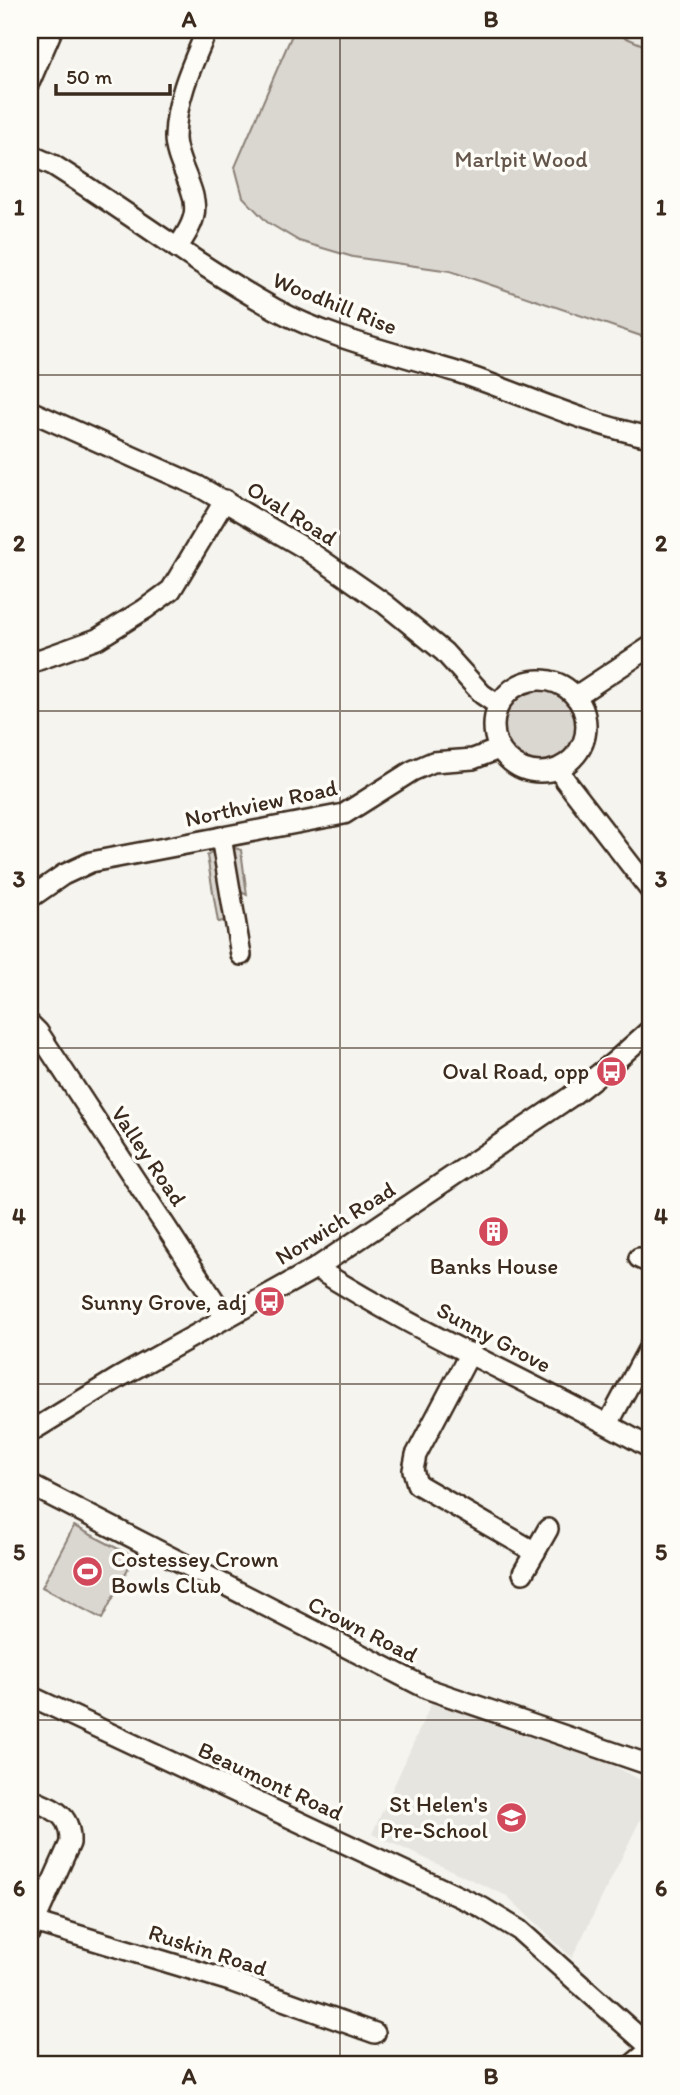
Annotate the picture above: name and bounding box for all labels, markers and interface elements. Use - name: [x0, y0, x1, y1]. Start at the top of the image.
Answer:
- text: A: [181, 5, 197, 33]
- text: B: [484, 5, 499, 33]
- scale bar: [56, 52, 170, 96]
- text: 50 m: [66, 64, 113, 89]
- park label: Marlpit Wood: [454, 145, 588, 173]
- text: 1: [14, 193, 25, 221]
- text: 1: [656, 193, 667, 221]
- street label: Woodhill Rise: [269, 265, 401, 341]
- street label: Oval Road: [242, 474, 343, 552]
- text: 2: [13, 529, 26, 557]
- text: 2: [655, 529, 668, 557]
- street label: Northview Road: [182, 773, 340, 833]
- text: 3: [13, 865, 26, 893]
- text: 3: [655, 865, 668, 893]
- bus stop icon: Oval Road, opp: [595, 1054, 629, 1088]
- place label: Oval Road, opp: [442, 1057, 589, 1085]
- street label: Valley Road: [105, 1101, 193, 1212]
- street label: Norwich Road: [270, 1175, 400, 1271]
- text: 4: [12, 1202, 26, 1230]
- text: 4: [654, 1202, 668, 1230]
- building icon: Banks House: [477, 1215, 511, 1249]
- place label: Banks House: [430, 1252, 558, 1280]
- bus stop icon: Sunny Grove, adj: [253, 1285, 287, 1319]
- place label: Sunny Grove, adj: [81, 1288, 247, 1316]
- street label: Sunny Grove: [432, 1295, 556, 1379]
- text: 5: [13, 1538, 25, 1566]
- text: 5: [655, 1538, 667, 1566]
- place label: Costessey Crown Bowls Club: [111, 1545, 279, 1599]
- sports icon: Costessey Crown Bowls Club: [71, 1555, 105, 1589]
- street label: Crown Road: [303, 1589, 423, 1669]
- street label: Beaumont Road: [194, 1735, 348, 1827]
- place label: St Helen's Pre-School: [380, 1790, 488, 1844]
- school or university icon: St Helen's Pre-School: [494, 1800, 528, 1834]
- text: 6: [13, 1874, 25, 1902]
- text: 6: [655, 1874, 667, 1902]
- street label: Ruskin Road: [145, 1918, 271, 1982]
- text: A: [181, 2062, 197, 2090]
- text: B: [484, 2062, 499, 2090]

